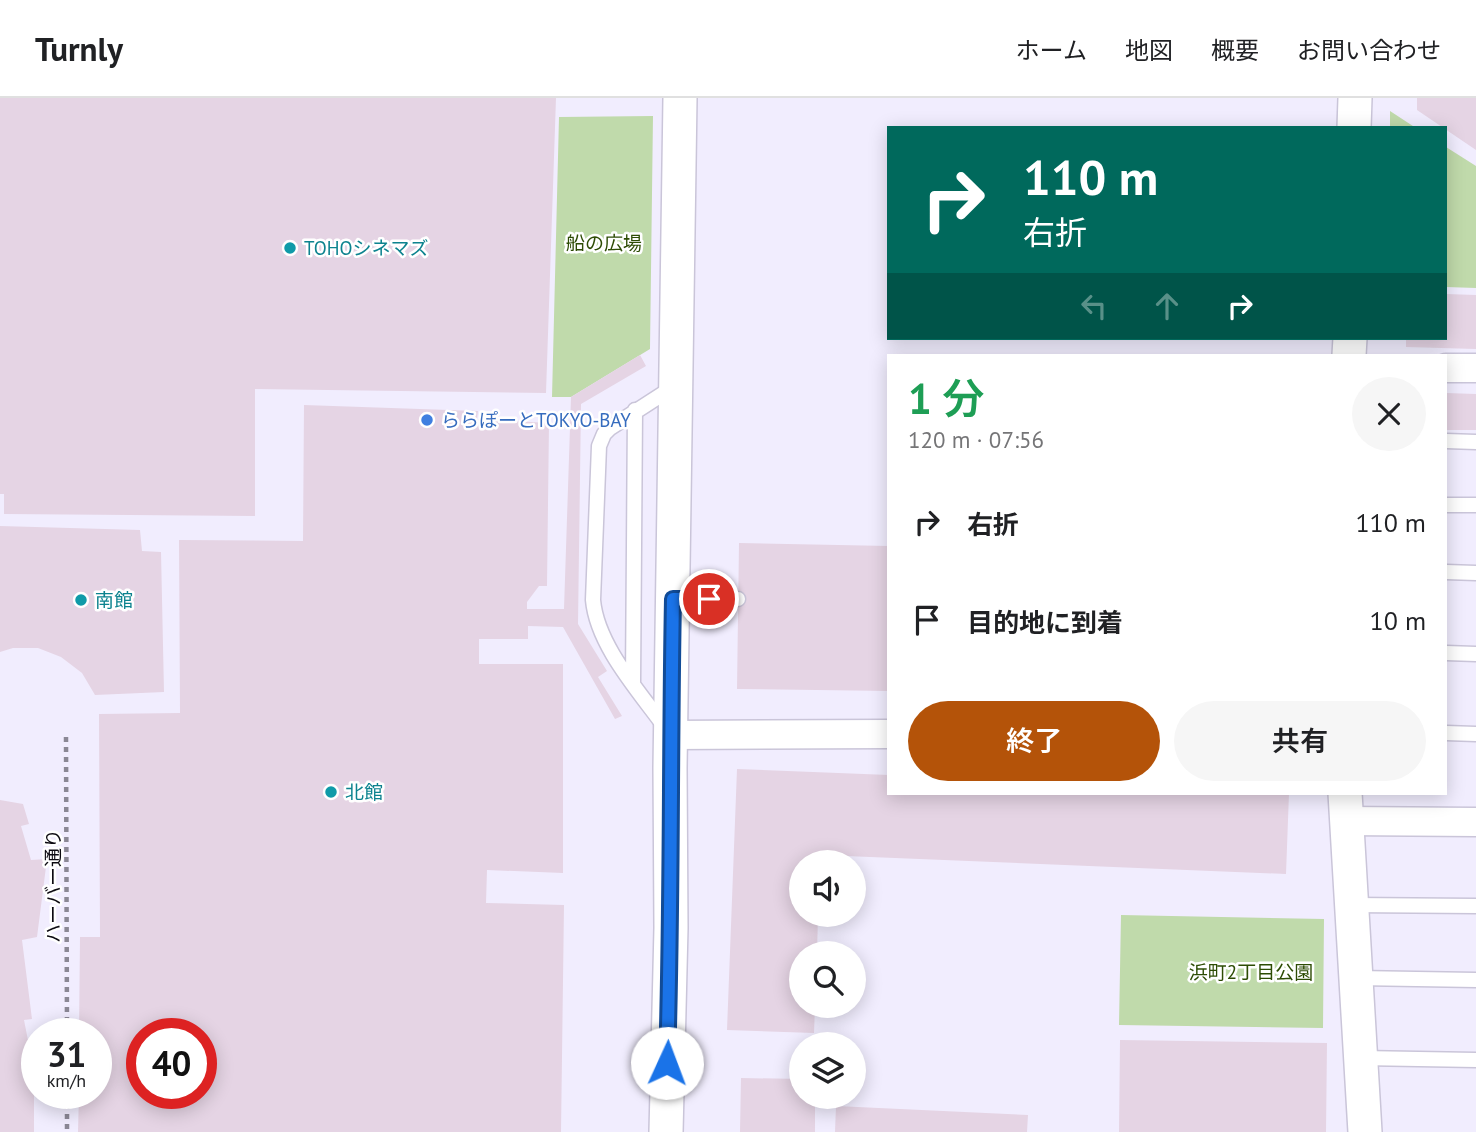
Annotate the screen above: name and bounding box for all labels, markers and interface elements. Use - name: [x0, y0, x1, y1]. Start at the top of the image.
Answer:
- text: Turnly: [35, 27, 123, 70]
- text: ホーム: [1016, 35, 1087, 66]
- text: 地図: [1125, 35, 1173, 66]
- text: 概要: [1211, 35, 1259, 66]
- text: お問い合わせ: [1297, 35, 1441, 66]
- text: 110 m: [1023, 145, 1158, 209]
- icon: right: [908, 154, 999, 245]
- text: 右折: [1023, 211, 1087, 253]
- park label: 船の広場: [566, 231, 642, 255]
- place label: TOHOシネマズ: [304, 236, 428, 260]
- marker: TOHOシネマズ: [282, 240, 298, 256]
- icon: left: [1075, 287, 1113, 325]
- icon: ahead: [1148, 287, 1186, 325]
- icon: right: [1221, 287, 1259, 325]
- text: 1 分: [908, 371, 984, 426]
- button: close: [1352, 377, 1426, 451]
- place label: ららぽーとTOKYO-BAY: [441, 408, 631, 432]
- marker: ららぽーとTOKYO-BAY: [419, 412, 435, 428]
- text: 120 m · 07:56: [908, 425, 1044, 454]
- icon: right: [908, 503, 946, 541]
- text: 110 m: [1355, 506, 1426, 539]
- text: 右折: [967, 508, 1019, 541]
- pin: [679, 569, 739, 629]
- icon: arrive: [690, 580, 728, 618]
- place label: 南館: [95, 588, 133, 612]
- marker: 南館: [73, 592, 89, 608]
- icon: arrive: [908, 601, 946, 639]
- text: 10 m: [1370, 604, 1426, 637]
- text: 目的地に到着: [967, 606, 1123, 639]
- button: 終了: [908, 701, 1160, 781]
- button: 共有: [1174, 701, 1426, 781]
- place label: 北館: [345, 780, 383, 804]
- marker: 北館: [323, 784, 339, 800]
- street label: ハーバー通り: [41, 829, 65, 943]
- map controls: [789, 850, 866, 1109]
- button: sound: [789, 850, 866, 927]
- button: search: [789, 941, 866, 1018]
- park label: 浜町2丁目公園: [1189, 960, 1313, 984]
- speed limit sign: 40: [126, 1018, 217, 1109]
- position arrow: [630, 1026, 704, 1100]
- text: 31: [47, 1031, 86, 1077]
- button: layers: [789, 1032, 866, 1109]
- text: km/h: [47, 1069, 86, 1092]

